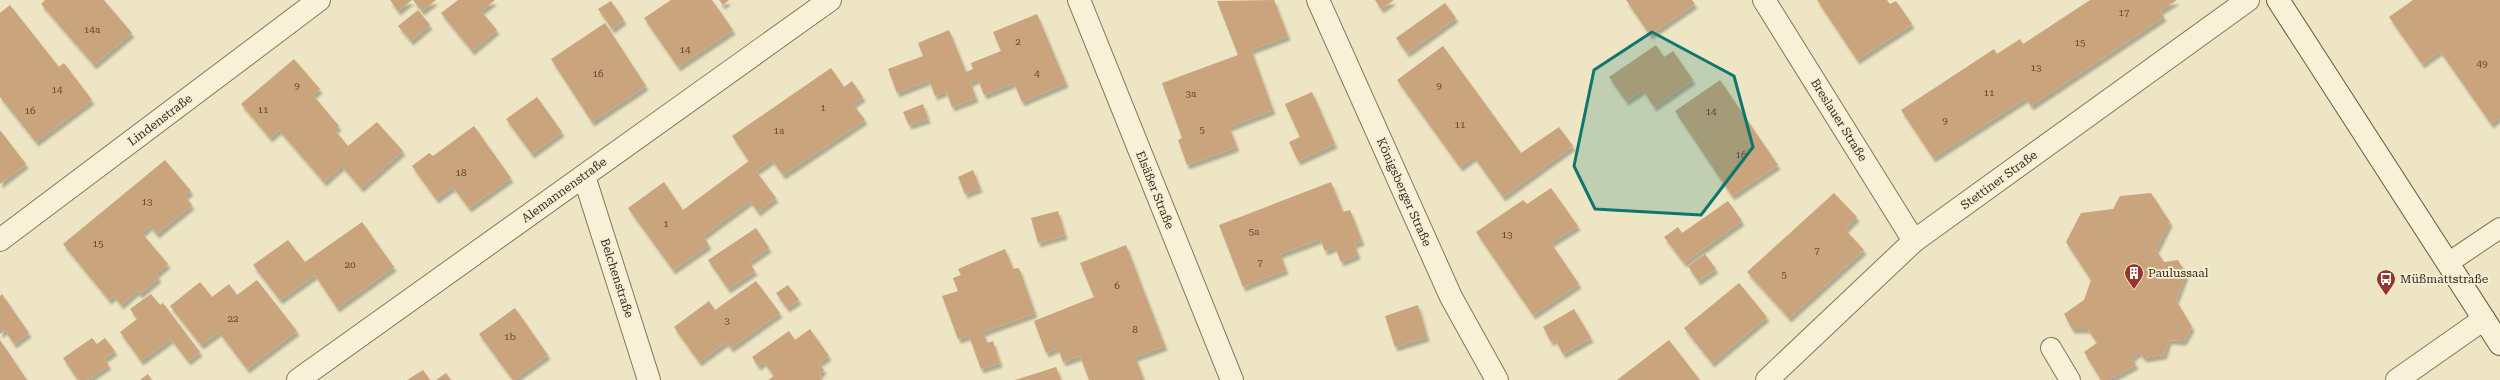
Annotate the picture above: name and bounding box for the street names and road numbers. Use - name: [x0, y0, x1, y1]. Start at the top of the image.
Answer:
- street label: Breslauer Straße: [1808, 76, 1870, 164]
- street label: Lindenstraße: [125, 91, 195, 149]
- street label: Königsberger Straße: [1374, 136, 1434, 249]
- street label: Stettiner Straße: [1958, 147, 2040, 212]
- street label: Elsäßer Straße: [1133, 149, 1177, 231]
- street label: Alemannenstraße: [519, 154, 610, 226]
- street label: Belchenstraße: [598, 237, 637, 320]

